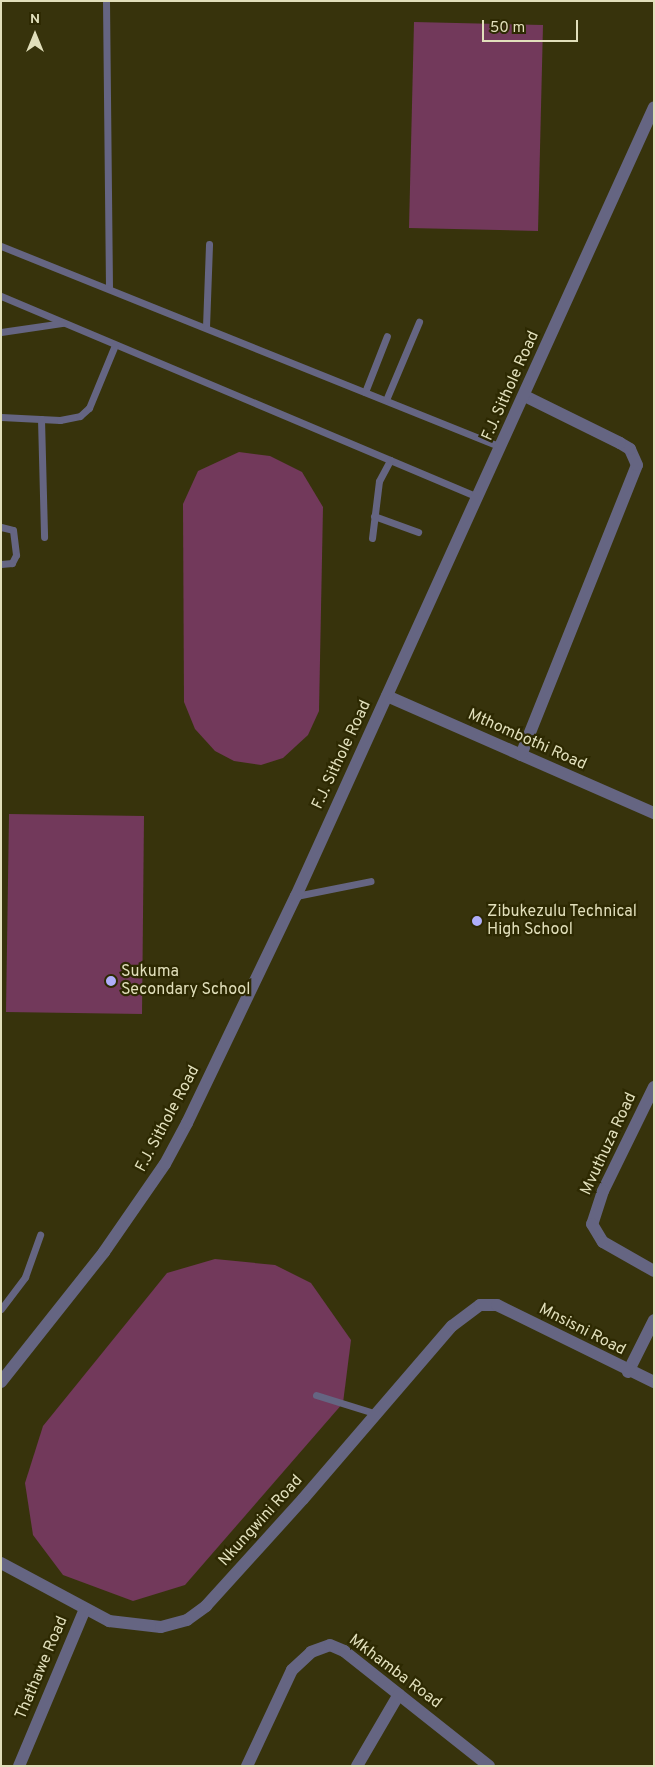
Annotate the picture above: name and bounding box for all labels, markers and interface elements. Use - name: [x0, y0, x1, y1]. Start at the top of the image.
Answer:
- north arrow: [10, 10, 60, 60]
- scale bar: [485, 10, 581, 42]
- text: N: [30, 11, 40, 28]
- text: 50 m: [490, 19, 525, 38]
- street label: F.J. Sithole Road: [478, 328, 544, 444]
- street label: F.J. Sithole Road: [308, 698, 376, 812]
- street label: Mthombothi Road: [465, 705, 589, 775]
- place label: Zibukezulu Technical High School: [487, 902, 637, 940]
- marker: Zibukezulu Technical High School: [471, 915, 483, 927]
- place label: Sukuma Secondary School: [121, 962, 250, 1000]
- marker: Sukuma Secondary School: [105, 975, 117, 987]
- street label: F.J. Sithole Road: [132, 1062, 204, 1176]
- street label: Mvuthuza Road: [577, 1090, 641, 1198]
- street label: Mnsisni Road: [535, 1300, 629, 1360]
- street label: Nkungwini Road: [215, 1471, 307, 1571]
- street label: Thathawe Road: [12, 1613, 72, 1723]
- street label: Mkhamba Road: [345, 1631, 445, 1713]

